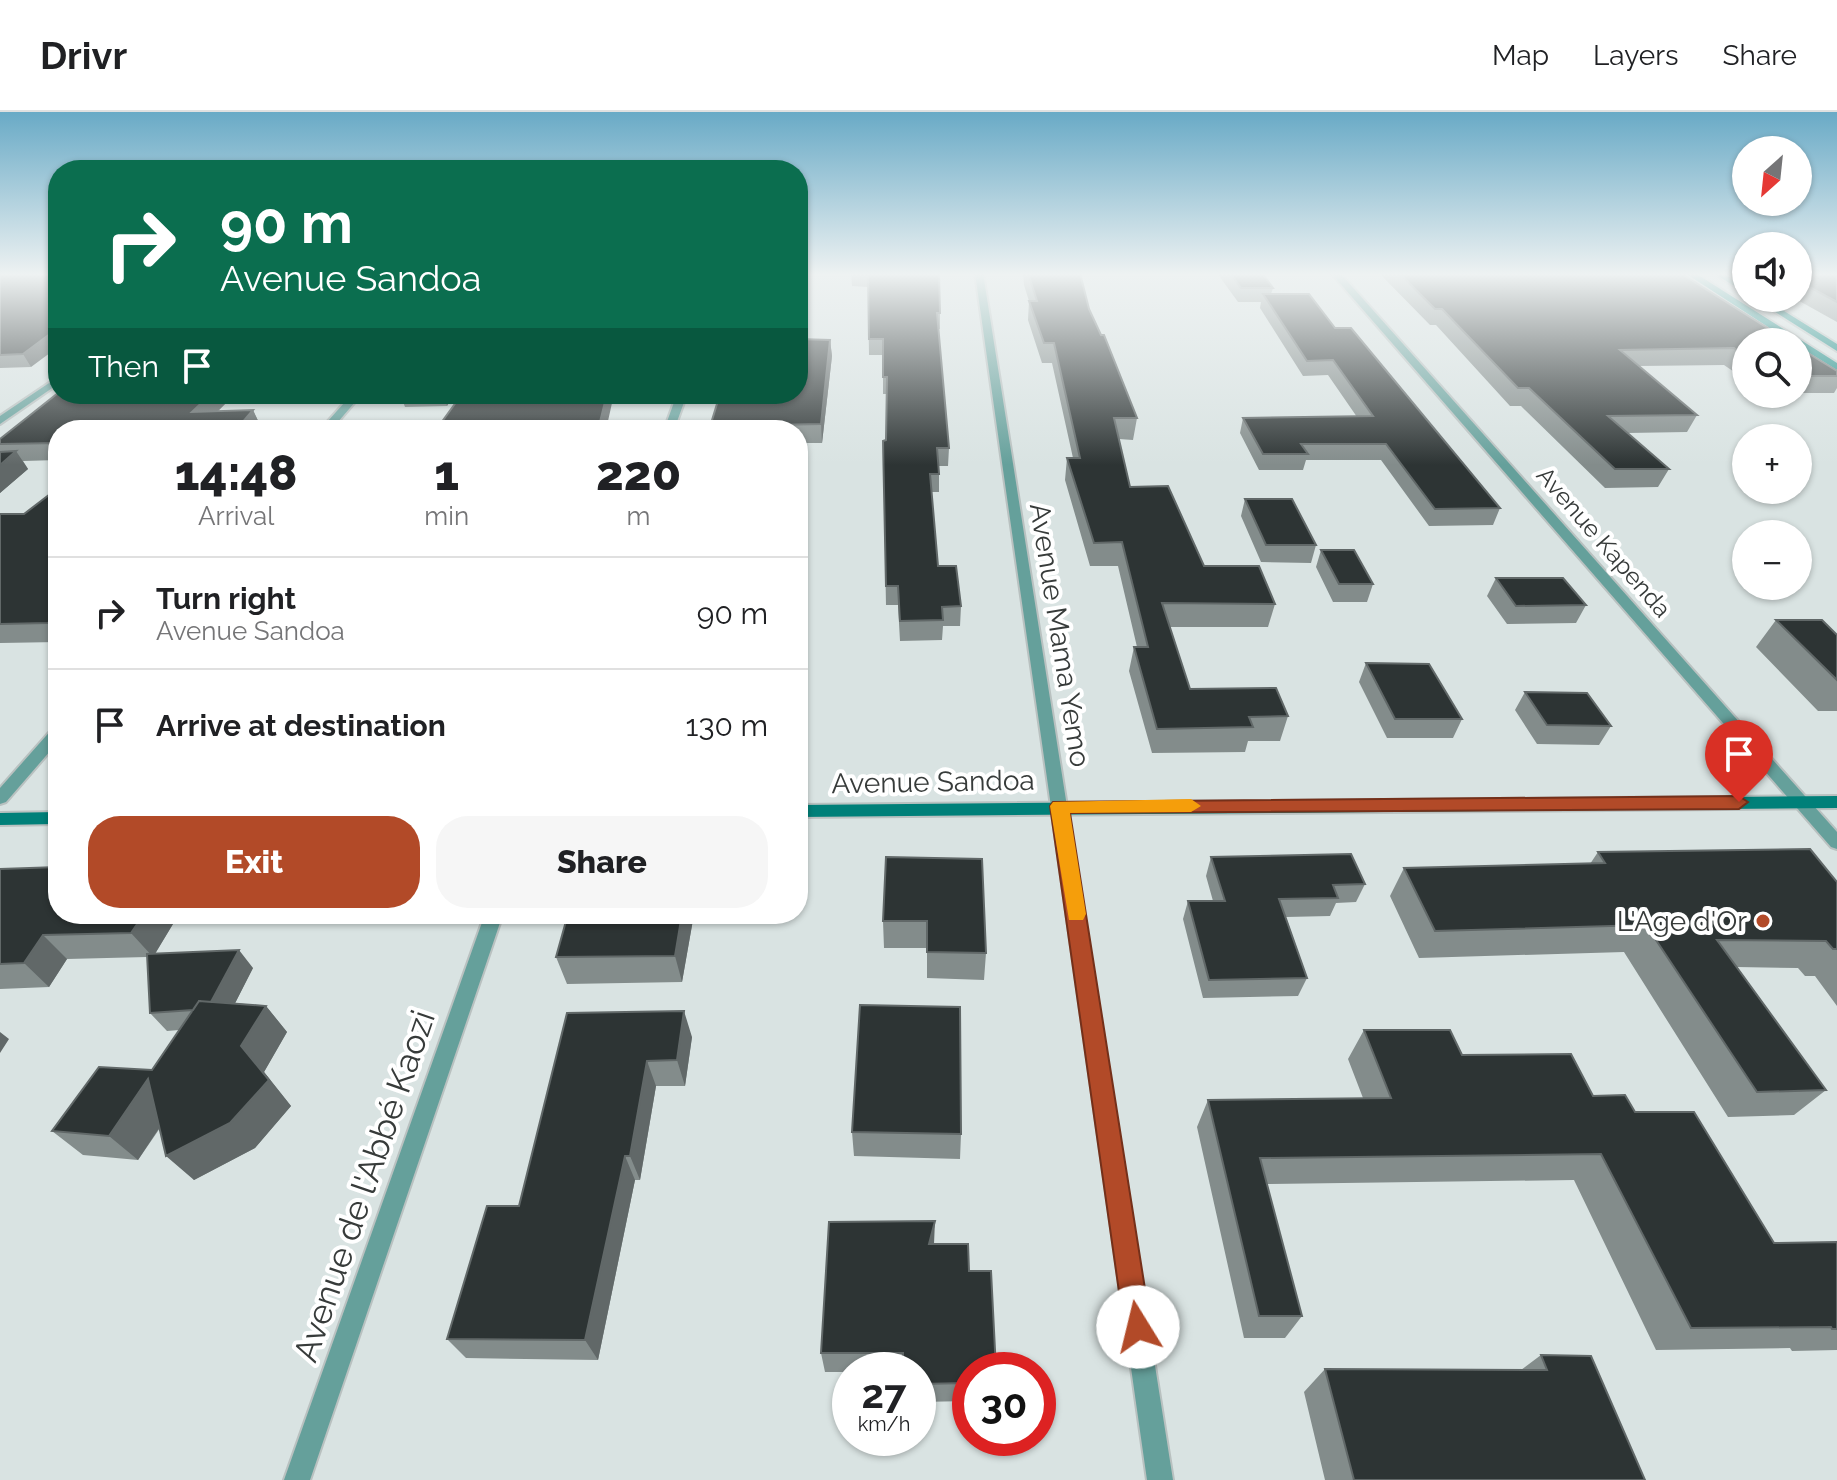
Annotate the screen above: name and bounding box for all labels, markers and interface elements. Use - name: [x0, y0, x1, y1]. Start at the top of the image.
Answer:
- text: Drivr: [40, 33, 127, 78]
- text: Map: [1492, 39, 1549, 72]
- text: Layers: [1593, 39, 1679, 72]
- text: Share: [1723, 39, 1797, 72]
- north arrow: [1732, 136, 1812, 216]
- map controls: [1732, 136, 1812, 600]
- text: 90 m: [220, 190, 353, 256]
- icon: right: [88, 192, 192, 296]
- button: sound: [1732, 232, 1812, 312]
- text: Avenue Sandoa: [220, 257, 481, 299]
- button: search: [1732, 328, 1812, 408]
- icon: arrive: [175, 344, 219, 388]
- text: Then: [88, 349, 159, 384]
- button: +: [1732, 424, 1812, 504]
- text: 14:48: [175, 445, 298, 501]
- text: 1: [434, 445, 459, 501]
- text: 220: [596, 445, 681, 501]
- street label: Avenue Kapenda: [1531, 461, 1677, 623]
- text: Arrival: [198, 501, 274, 531]
- text: min: [424, 501, 469, 531]
- text: m: [627, 501, 650, 531]
- street label: Avenue Mama Yemo: [1023, 501, 1097, 769]
- button: −: [1732, 520, 1812, 600]
- text: Turn right: [156, 581, 296, 616]
- icon: right: [88, 591, 132, 635]
- text: 90 m: [697, 596, 768, 631]
- text: Avenue Sandoa: [156, 616, 345, 646]
- icon: arrive: [88, 703, 132, 747]
- text: Arrive at destination: [156, 708, 446, 743]
- text: 130 m: [686, 708, 768, 743]
- pin: [1705, 720, 1773, 802]
- icon: arrive: [1717, 732, 1761, 776]
- street label: Avenue Sandoa: [831, 764, 1035, 800]
- button: Exit: [88, 816, 420, 908]
- button: Share: [436, 816, 768, 908]
- place label: L'Age d'Or: [1617, 905, 1747, 938]
- marker: L'Age d'Or: [1754, 912, 1772, 930]
- street label: Avenue de l'Abbé Kaozi: [285, 1005, 443, 1367]
- position arrow: [1096, 1285, 1180, 1369]
- speed limit sign: 30: [952, 1352, 1056, 1456]
- text: 27: [861, 1370, 906, 1417]
- text: km/h: [858, 1412, 910, 1436]

